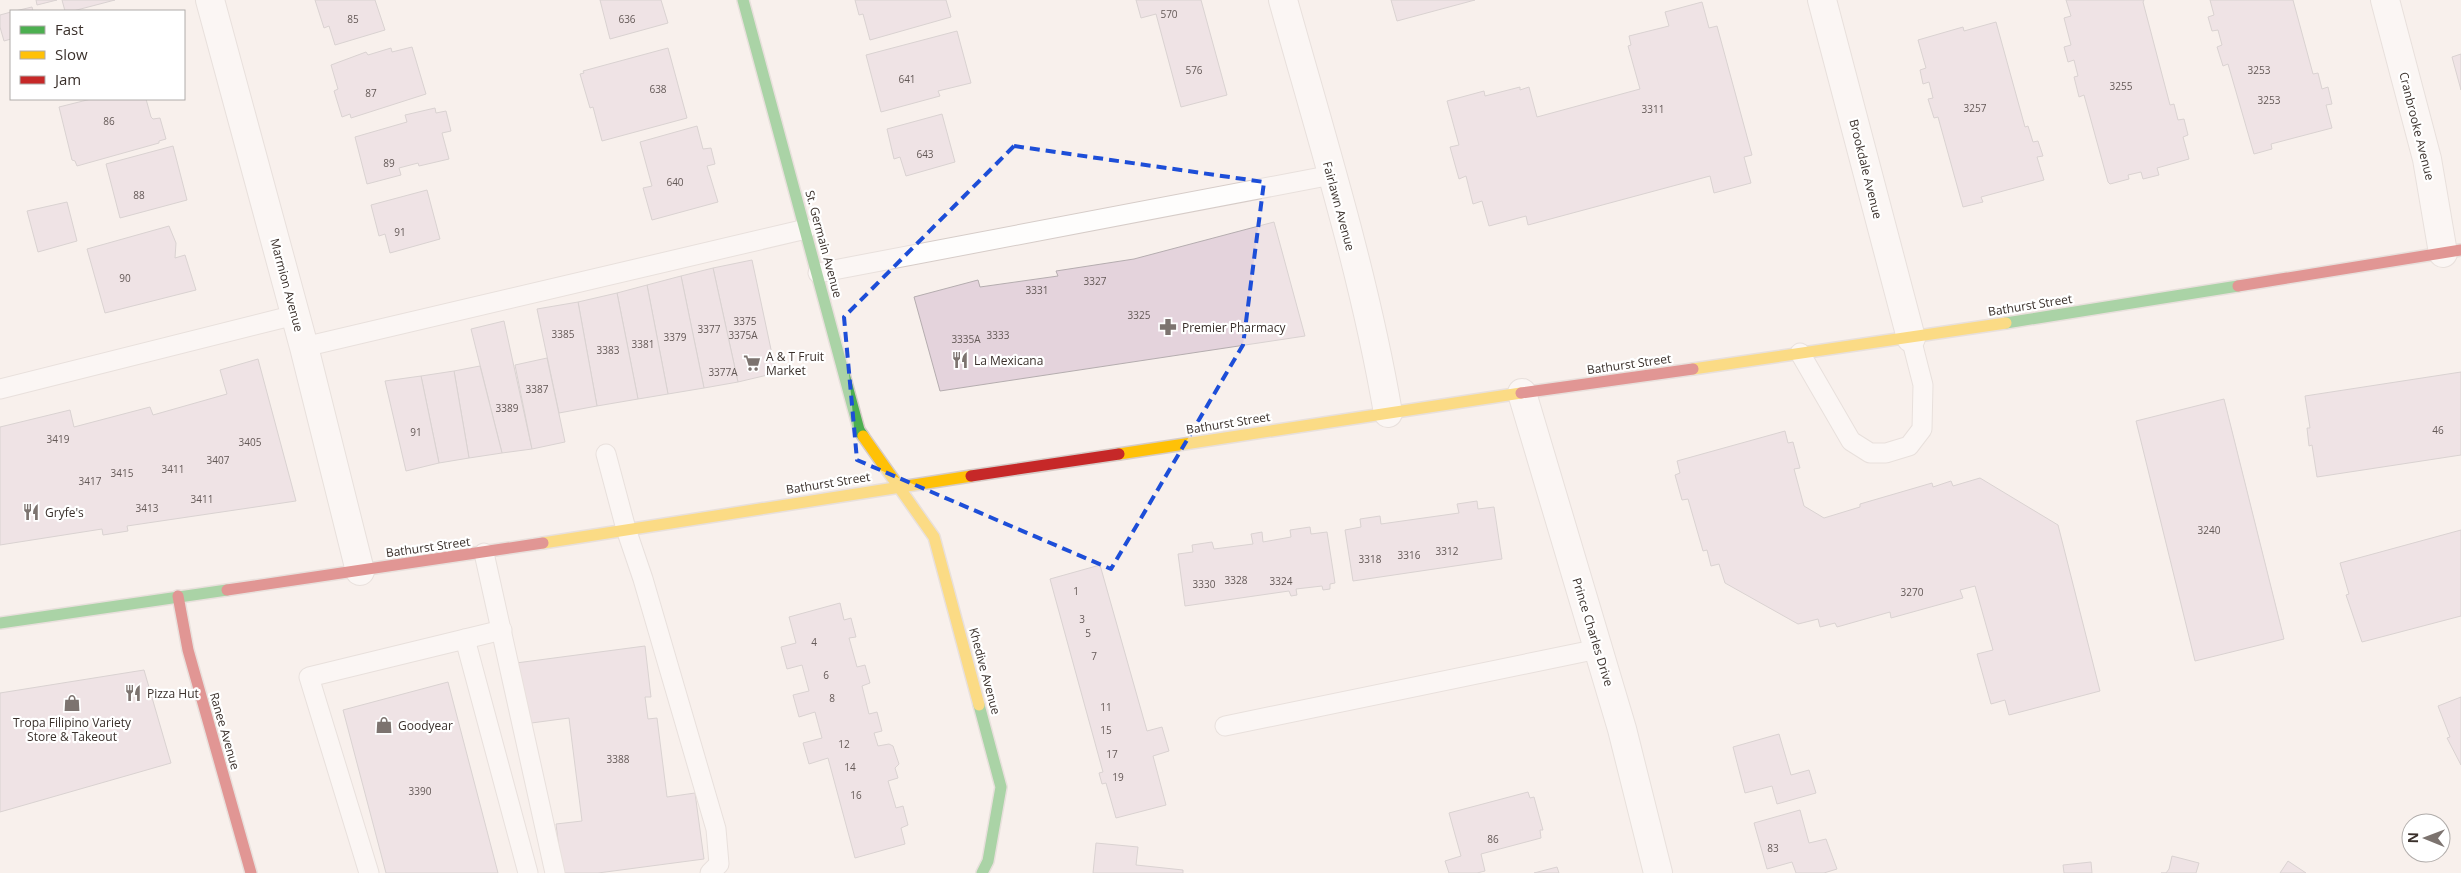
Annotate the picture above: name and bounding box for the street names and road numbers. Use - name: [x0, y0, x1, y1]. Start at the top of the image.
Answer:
- street label: Cranbrooke Avenue: [2395, 70, 2439, 182]
- street label: Brookdale Avenue: [1845, 117, 1887, 221]
- street label: Fairlawn Avenue: [1319, 159, 1359, 253]
- street label: St. Germain Avenue: [801, 188, 847, 300]
- street label: Marmion Avenue: [266, 236, 308, 334]
- street label: Bathurst Street: [1987, 290, 2073, 320]
- street label: Bathurst Street: [1586, 350, 1672, 378]
- street label: Bathurst Street: [1185, 408, 1271, 438]
- street label: Bathurst Street: [785, 468, 871, 498]
- street label: Bathurst Street: [385, 533, 471, 561]
- street label: Prince Charles Drive: [1568, 576, 1618, 689]
- street label: Khedive Avenue: [965, 626, 1005, 717]
- street label: Ranee Avenue: [206, 690, 244, 772]

